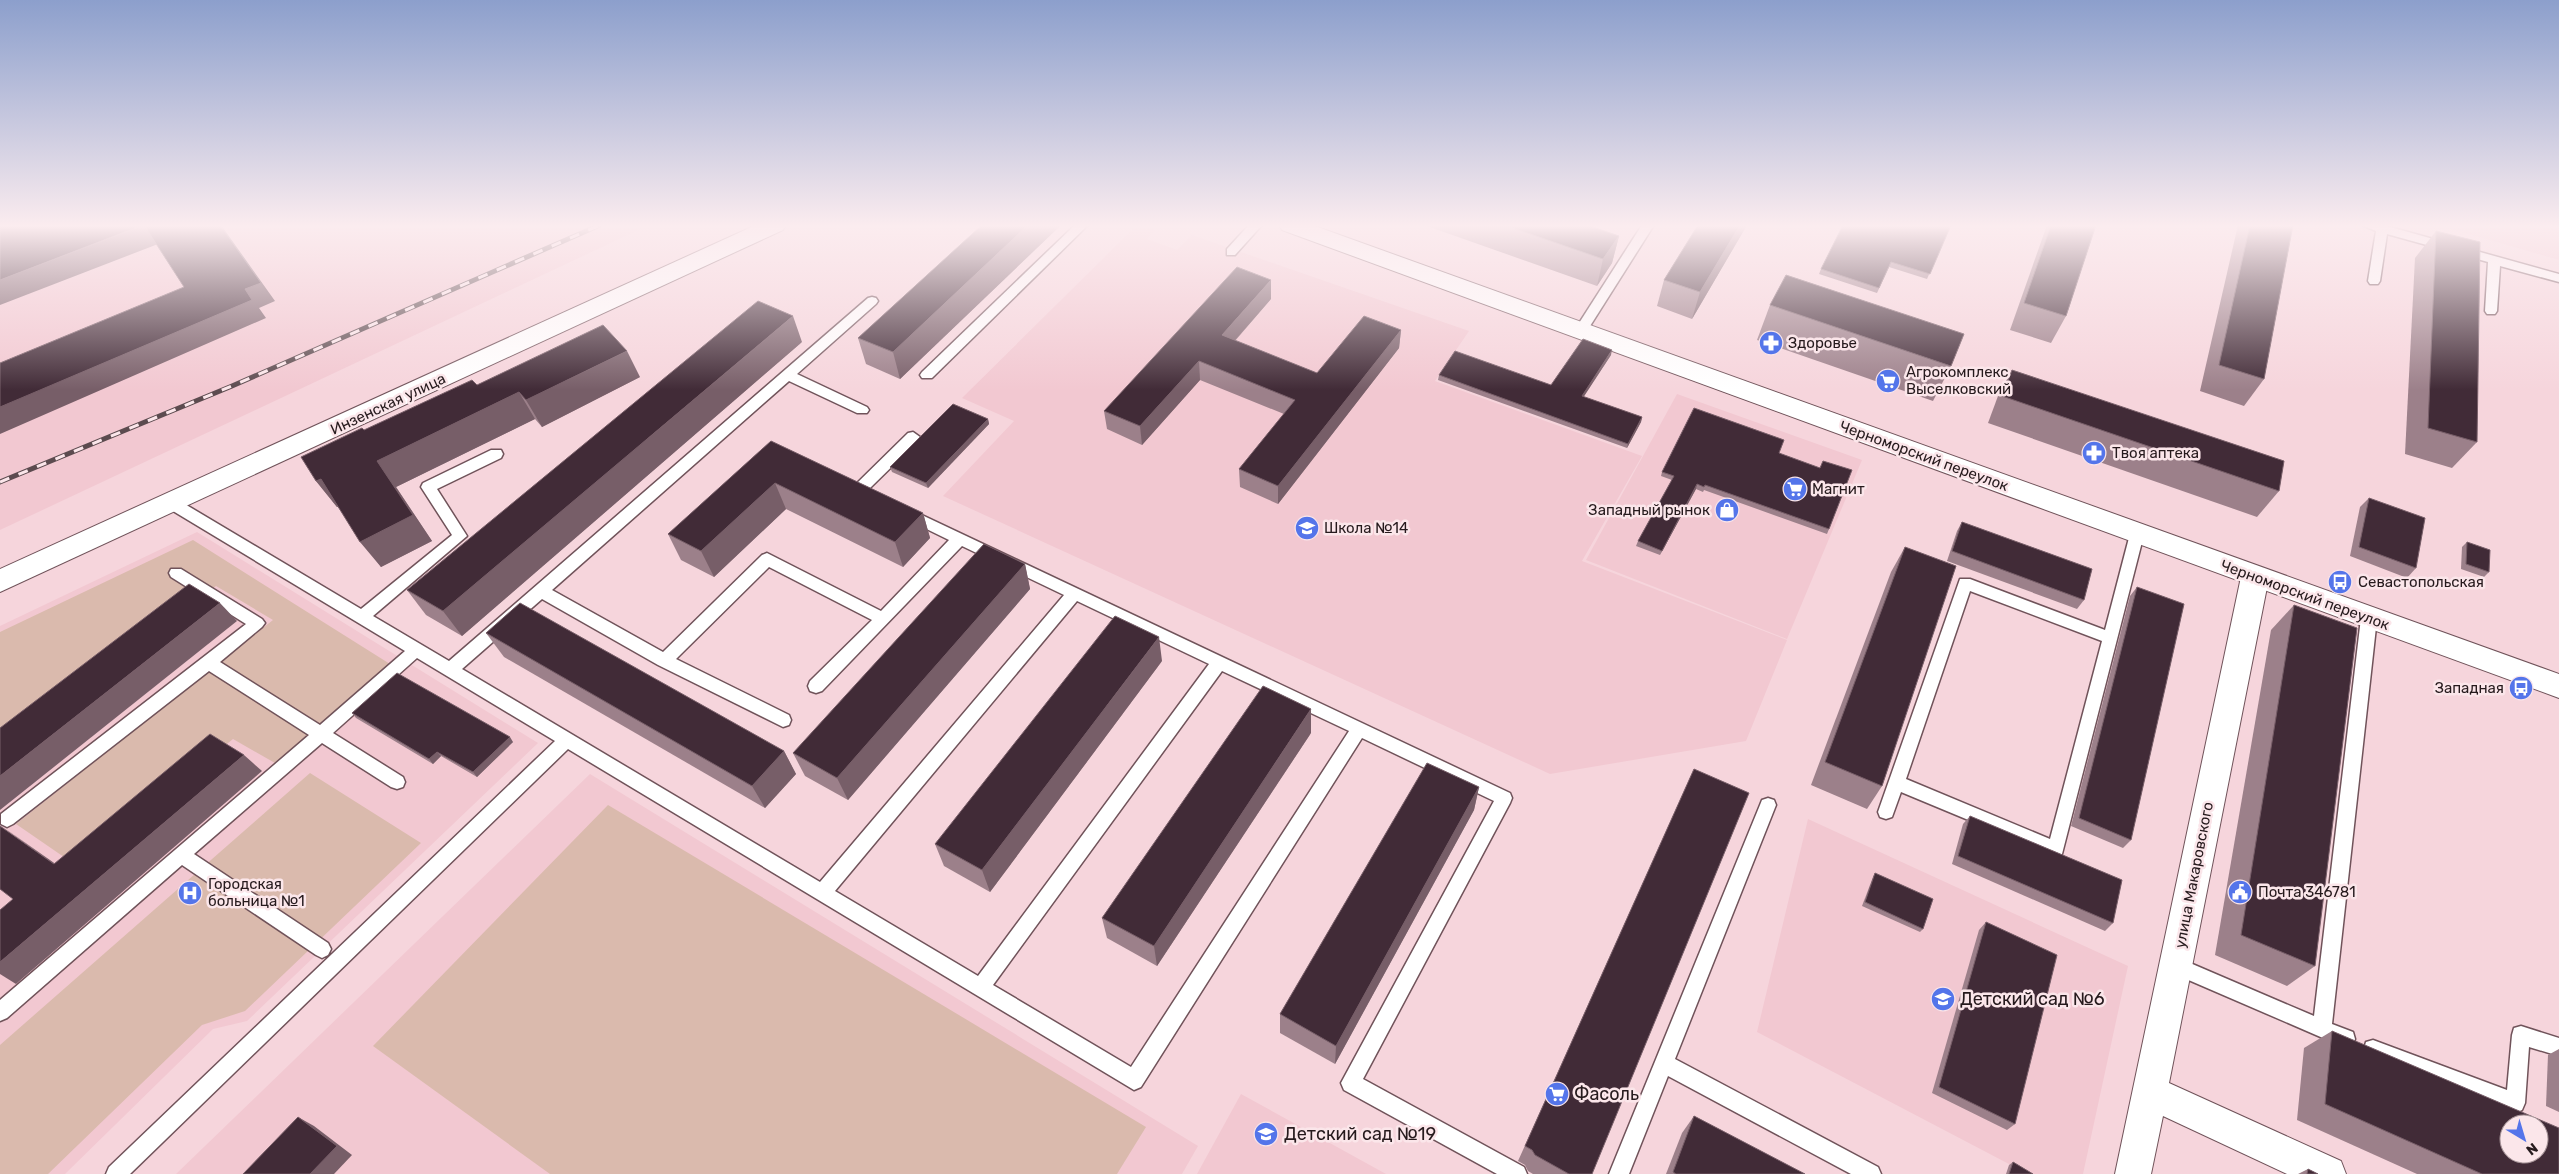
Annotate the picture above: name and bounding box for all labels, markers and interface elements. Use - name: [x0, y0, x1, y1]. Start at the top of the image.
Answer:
- pharmacy icon: Здоровье: [1758, 330, 1784, 356]
- place label: Здоровье: [1788, 334, 1857, 352]
- place label: Агрокомплекс Выселковский: [1906, 363, 2011, 398]
- supermarket icon: Агрокомплекс Выселковский: [1875, 368, 1901, 394]
- street label: Инзенская улица: [328, 369, 448, 439]
- street label: Черноморский переулок: [1837, 417, 2011, 495]
- pharmacy icon: Твоя аптека: [2081, 440, 2107, 466]
- place label: Твоя аптека: [2112, 444, 2199, 462]
- supermarket icon: Магнит: [1782, 476, 1808, 502]
- place label: Магнит: [1812, 480, 1865, 498]
- shop icon: Западный рынок: [1714, 497, 1740, 523]
- place label: Западный рынок: [1588, 501, 1710, 519]
- school or university icon: Школа №14: [1294, 515, 1320, 541]
- place label: Школа №14: [1324, 519, 1408, 537]
- street label: Черноморский переулок: [2218, 556, 2392, 634]
- bus stop icon: Севастопольская: [2327, 569, 2353, 595]
- place label: Севастопольская: [2358, 573, 2484, 591]
- bus stop icon: Западная: [2508, 675, 2534, 701]
- place label: Западная: [2435, 679, 2504, 697]
- street label: улица Макаровского: [2171, 800, 2217, 950]
- place label: Городская больница №1: [208, 875, 305, 910]
- public building icon: Почта 346781: [2227, 879, 2253, 905]
- hospital icon: Городская больница №1: [177, 880, 203, 906]
- place label: Почта 346781: [2258, 883, 2356, 901]
- school or university icon: Детский сад №6: [1930, 986, 1956, 1012]
- place label: Детский сад №6: [1960, 988, 2105, 1010]
- supermarket icon: Фасоль: [1544, 1081, 1570, 1107]
- place label: Фасоль: [1574, 1083, 1639, 1105]
- north arrow: [2499, 1114, 2549, 1164]
- school or university icon: Детский сад №19: [1253, 1121, 1279, 1147]
- place label: Детский сад №19: [1284, 1123, 1436, 1145]
- text: N: [2522, 1139, 2541, 1159]

